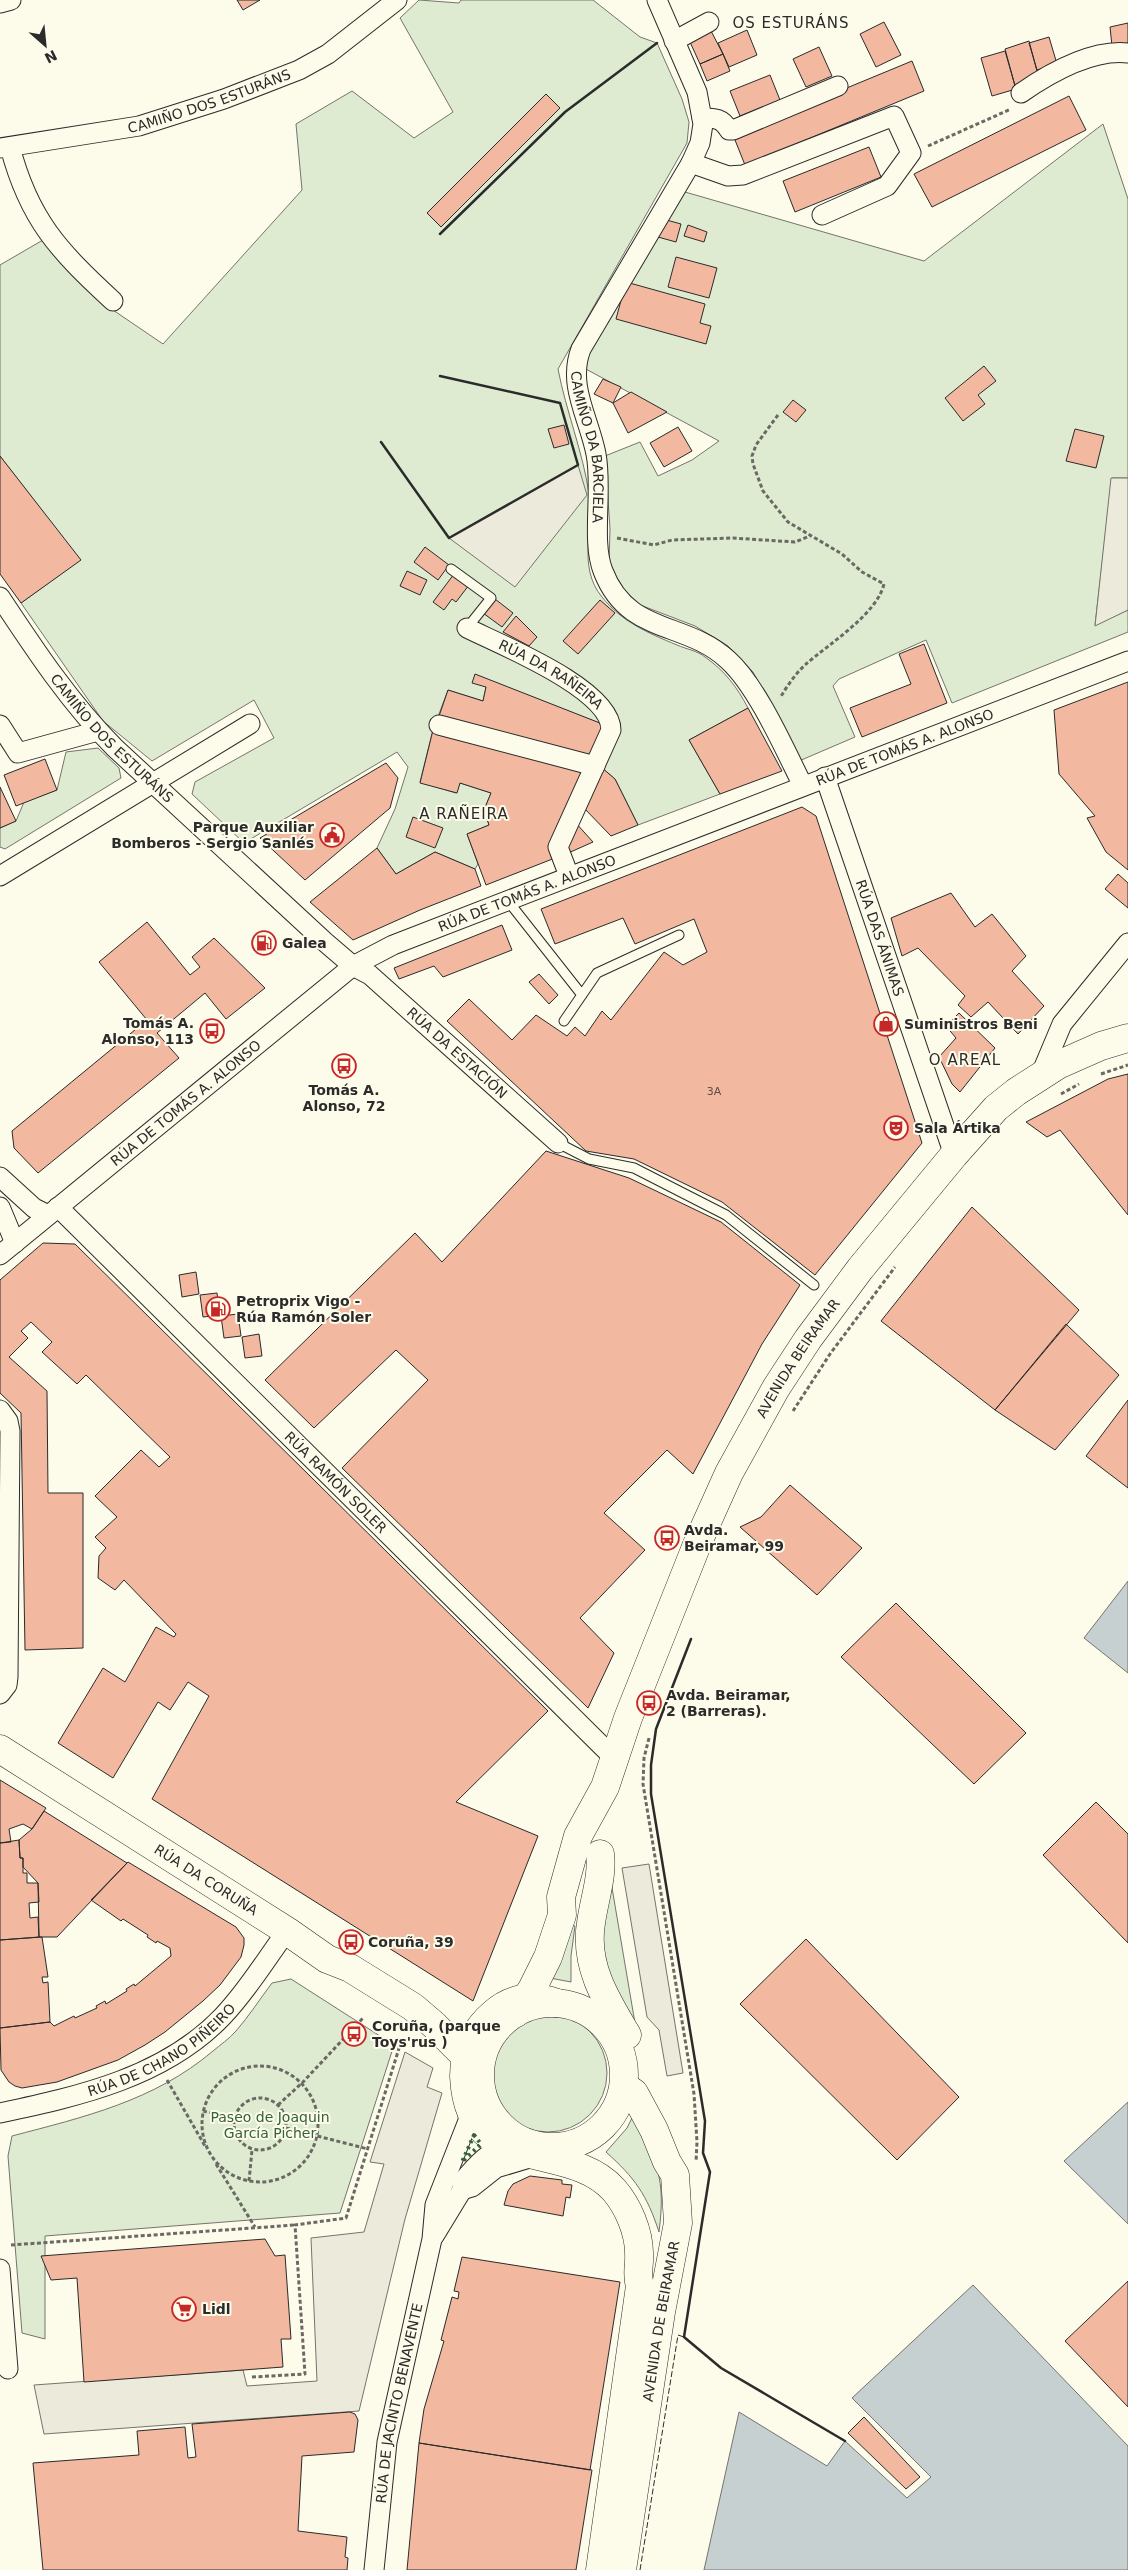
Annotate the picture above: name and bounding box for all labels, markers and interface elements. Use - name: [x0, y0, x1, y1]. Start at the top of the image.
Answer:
- district label: OS ESTURÁNS: [732, 13, 850, 32]
- north arrow: [20, 20, 70, 70]
- text: N: [42, 47, 60, 66]
- street label: CAMIÑO DOS ESTURÁNS: [126, 66, 293, 136]
- street label: CAMIÑO DA BARCIELA: [568, 371, 606, 524]
- street label: RÚA DA RAÑEIRA: [496, 636, 607, 712]
- street label: CAMIÑO DOS ESTURÁNS: [47, 671, 177, 806]
- street label: RÚA DE TOMÁS A. ALONSO: [814, 706, 996, 789]
- district label: A RAÑEIRA: [419, 804, 509, 823]
- place label: Parque Auxiliar Bomberos - Sergio Sanlés: [111, 819, 314, 851]
- public building icon: Parque Auxiliar Bomberos - Sergio Sanlés: [319, 822, 345, 848]
- street label: RÚA DE TOMÁS A. ALONSO: [436, 852, 618, 935]
- street label: RÚA DAS ÁNIMAS: [853, 877, 907, 998]
- fuel station icon: Galea: [251, 930, 277, 956]
- place label: Galea: [282, 935, 327, 951]
- street label: RÚA DA ESTACIÓN: [404, 1004, 510, 1102]
- shop icon: Suministros Beni: [873, 1011, 899, 1037]
- place label: Tomás A. Alonso, 113: [101, 1015, 194, 1047]
- place label: Suministros Beni: [904, 1016, 1038, 1032]
- bus stop icon: Tomás A. Alonso, 113: [199, 1018, 225, 1044]
- street label: RÚA DE TOMÁS A. ALONSO: [107, 1037, 264, 1169]
- district label: O AREAL: [929, 1051, 1001, 1069]
- bus stop icon: Tomás A. Alonso, 72: [331, 1053, 357, 1079]
- place label: Tomás A. Alonso, 72: [303, 1082, 385, 1114]
- house number: 3A: [707, 1085, 722, 1098]
- theatre icon: Sala Ártika: [883, 1115, 909, 1141]
- place label: Sala Ártika: [914, 1120, 1001, 1136]
- place label: Petroprix Vigo - Rúa Ramón Soler: [236, 1293, 371, 1325]
- fuel station icon: Petroprix Vigo - Rúa Ramón Soler: [205, 1296, 231, 1322]
- street label: AVENIDA BEIRAMAR: [753, 1296, 843, 1420]
- street label: RÚA RAMÓN SOLER: [281, 1428, 390, 1536]
- place label: Avda. Beiramar, 99: [684, 1522, 784, 1554]
- bus stop icon: Avda. Beiramar, 99: [654, 1525, 680, 1551]
- place label: Avda. Beiramar, 2 (Barreras).: [666, 1687, 791, 1719]
- bus stop icon: Avda. Beiramar, 2 (Barreras).: [636, 1690, 662, 1716]
- street label: RÚA DA CORUÑA: [151, 1841, 261, 1919]
- bus stop icon: Coruña, 39: [338, 1929, 364, 1955]
- place label: Coruña, 39: [368, 1934, 454, 1950]
- street label: RÚA DE CHANO PIÑEIRO: [86, 2000, 239, 2099]
- place label: Coruña, (parque Toys'rus ): [372, 2018, 501, 2050]
- bus stop icon: Coruña, (parque Toys'rus ): [341, 2021, 367, 2047]
- park label: Paseo de Joaquin García Picher: [210, 2109, 330, 2141]
- street label: AVENIDA DE BEIRAMAR: [640, 2239, 683, 2403]
- supermarket icon: Lidl: [171, 2296, 197, 2322]
- place label: Lidl: [202, 2301, 231, 2317]
- street label: RÚA DE JACINTO BENAVENTE: [373, 2301, 426, 2504]

